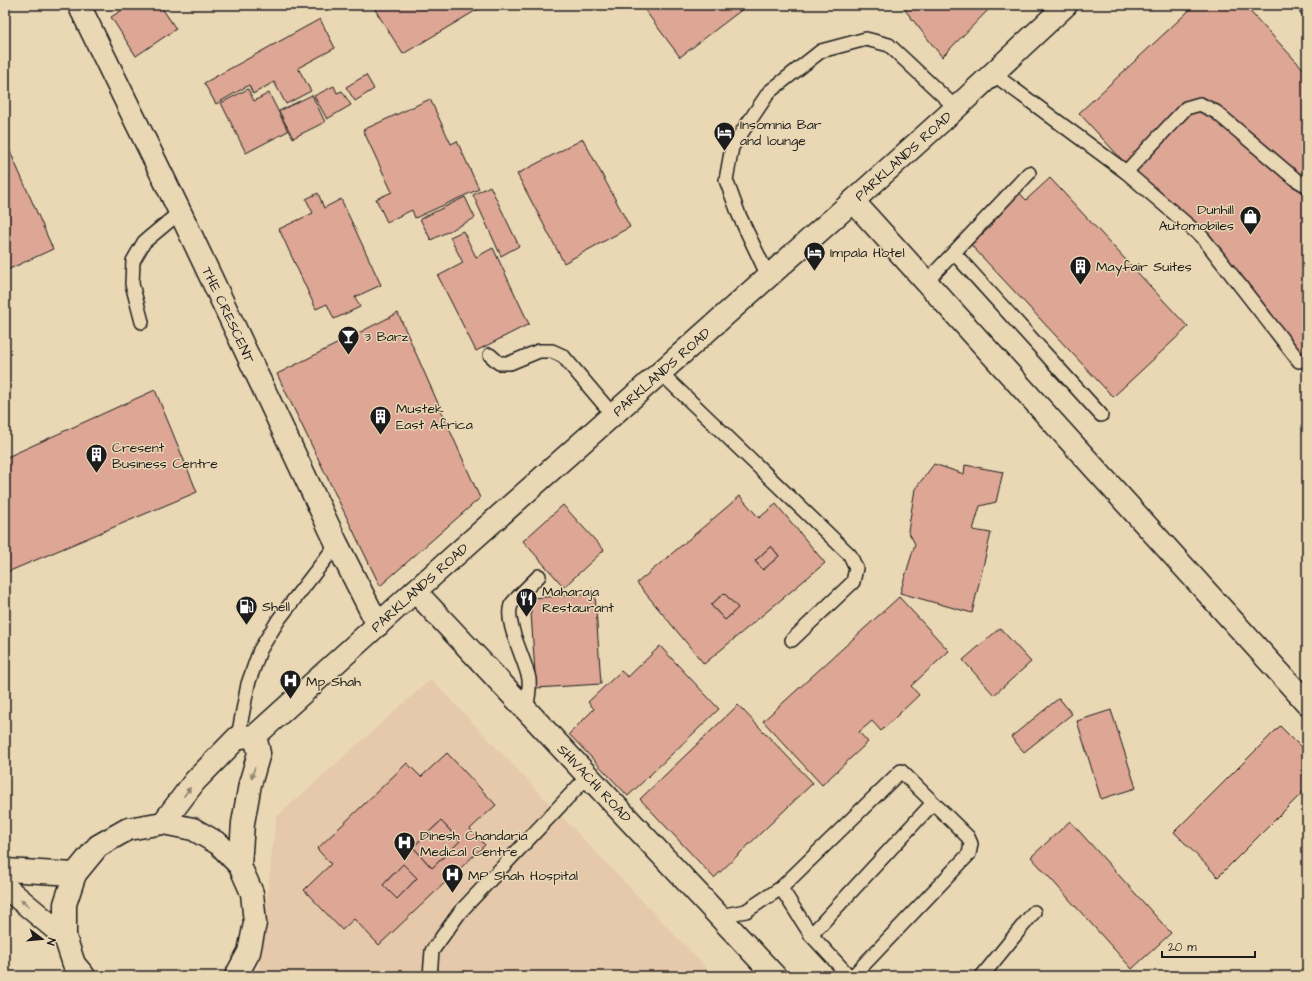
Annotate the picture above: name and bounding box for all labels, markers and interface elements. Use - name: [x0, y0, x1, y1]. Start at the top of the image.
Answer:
- street label: PARKLANDS ROAD: [851, 107, 957, 206]
- place label: Insomnia Bar and lounge: [740, 115, 822, 151]
- hotel icon: Insomnia Bar and lounge: [712, 119, 738, 152]
- place label: Dunhill Automobiles: [1159, 200, 1234, 236]
- shop icon: Dunhill Automobiles: [1237, 204, 1263, 237]
- hotel icon: Impala Hotel: [801, 239, 827, 272]
- place label: Impala Hotel: [830, 243, 905, 263]
- building icon: Mayfair Suites: [1067, 253, 1093, 286]
- place label: Mayfair Suites: [1096, 257, 1192, 277]
- street label: THE CRESCENT: [196, 264, 259, 367]
- bar icon: 3 Barz: [335, 323, 361, 356]
- street label: PARKLANDS ROAD: [609, 323, 715, 421]
- place label: 3 Barz: [364, 327, 409, 347]
- place label: Mustek East Africa: [396, 399, 473, 435]
- building icon: Mustek East Africa: [367, 403, 393, 436]
- place label: Cresent Business Centre: [112, 438, 218, 474]
- building icon: Cresent Business Centre: [84, 442, 110, 475]
- street label: PARKLANDS ROAD: [367, 539, 473, 637]
- place label: Maharaja Restaurant: [542, 582, 614, 618]
- restaurant icon: Maharaja Restaurant: [513, 586, 539, 619]
- fuel station icon: Shell: [233, 593, 259, 626]
- place label: Shell: [262, 597, 290, 617]
- hospital icon: Mp Shah: [278, 668, 304, 701]
- place label: Mp Shah: [306, 672, 361, 692]
- street label: SHIVACHI ROAD: [552, 740, 636, 827]
- one-way arrow: [250, 768, 256, 780]
- one-way arrow: [182, 786, 191, 797]
- place label: Dinesh Chandaria Medical Centre: [420, 826, 528, 862]
- hospital icon: Dinesh Chandaria Medical Centre: [391, 830, 417, 863]
- hospital icon: MP Shah Hospital: [439, 862, 465, 895]
- place label: MP Shah Hospital: [468, 866, 578, 886]
- one-way arrow: [19, 899, 30, 908]
- north arrow: [22, 919, 62, 959]
- scale bar: [1162, 933, 1255, 959]
- text: N: [43, 936, 59, 947]
- text: 20 m: [1168, 939, 1197, 956]

